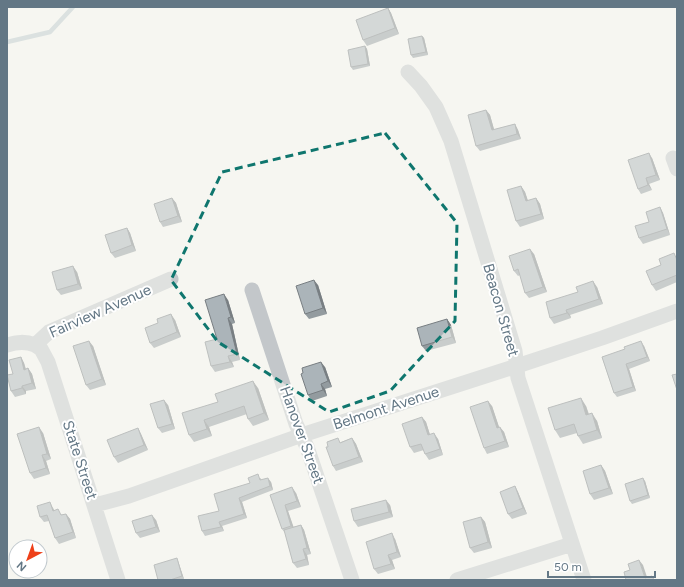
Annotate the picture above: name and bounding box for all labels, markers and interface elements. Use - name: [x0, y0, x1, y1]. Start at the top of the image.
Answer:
- street label: Beacon Street: [479, 261, 523, 359]
- street label: Fairview Avenue: [46, 280, 154, 342]
- street label: Belmont Avenue: [331, 382, 441, 434]
- street label: Hanover Street: [276, 384, 328, 486]
- street label: State Street: [59, 418, 101, 502]
- north arrow: [8, 539, 48, 579]
- scale bar: [548, 553, 655, 579]
- text: N: [14, 558, 29, 574]
- text: 50 m: [554, 560, 582, 574]

